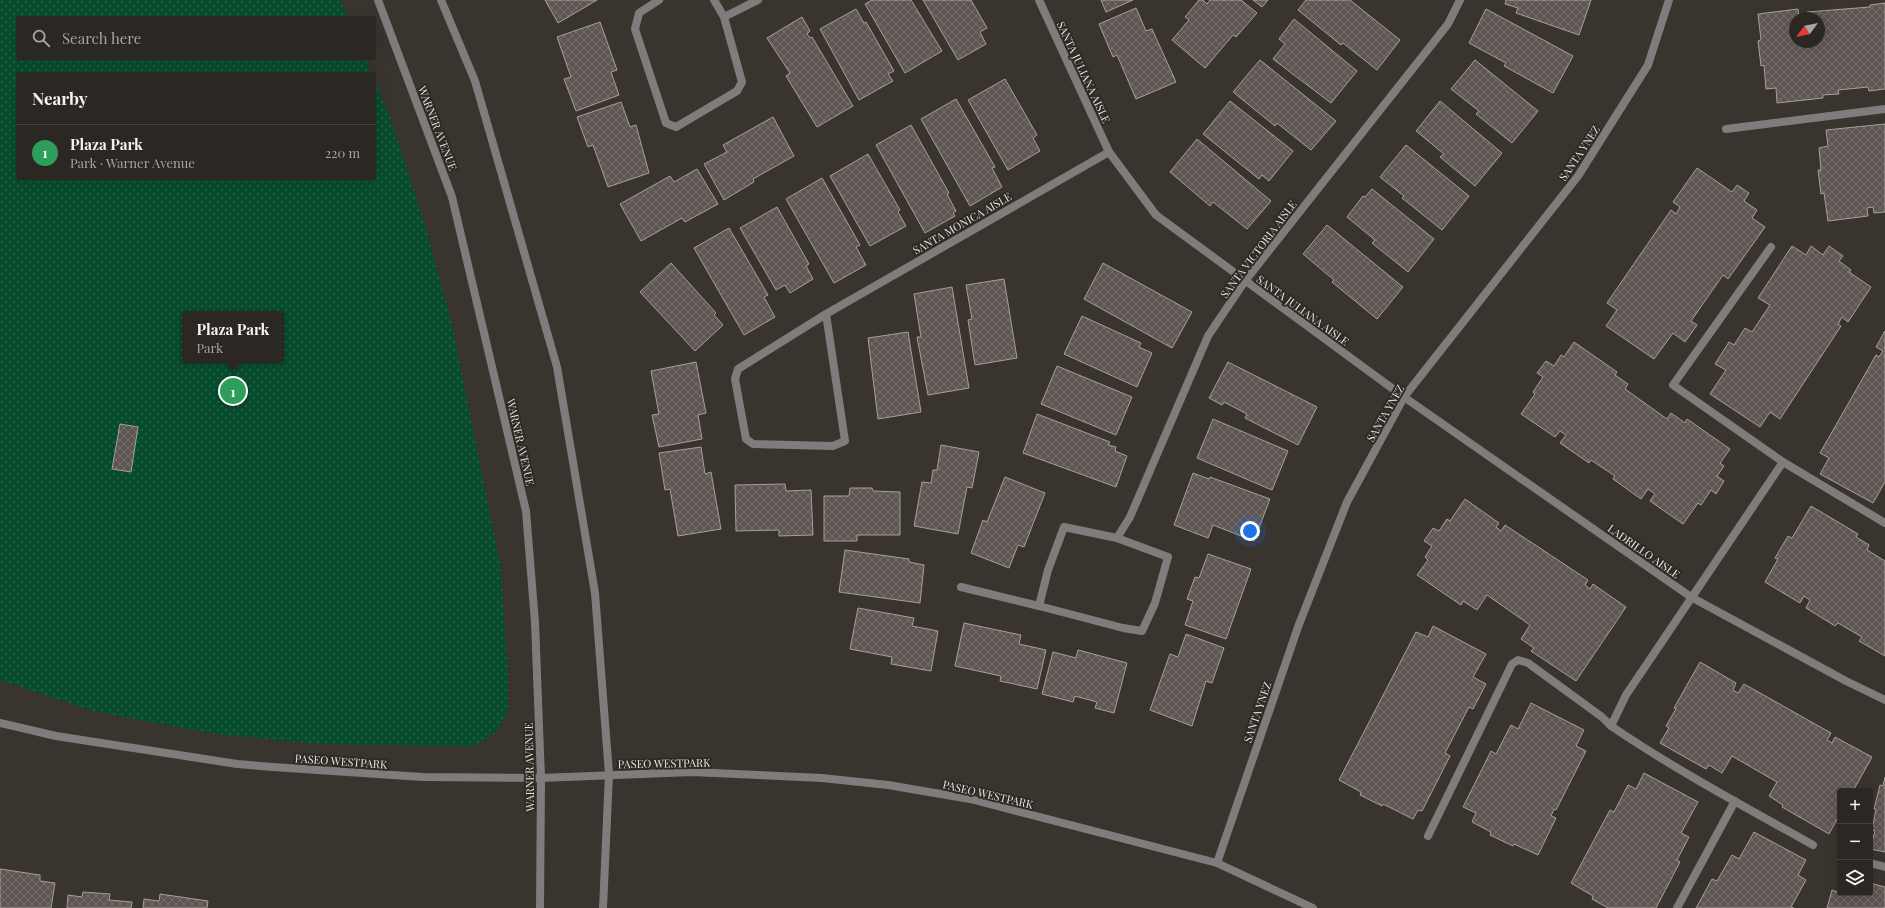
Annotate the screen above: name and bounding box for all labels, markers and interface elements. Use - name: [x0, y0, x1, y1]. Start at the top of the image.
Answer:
- north arrow: [1789, 12, 1825, 48]
- search box: [16, 16, 376, 60]
- street label: SANTA JULIANA AISLE: [1054, 19, 1114, 126]
- icon: search: [30, 27, 52, 49]
- text: Search here: [62, 28, 141, 48]
- street label: WARNER AVENUE: [415, 83, 461, 172]
- text: Nearby: [32, 87, 87, 109]
- street label: SANTA YNEZ: [1555, 122, 1603, 184]
- text: Plaza Park: [70, 134, 143, 154]
- text: 1: [43, 144, 47, 161]
- text: 220 m: [325, 144, 360, 161]
- text: Park · Warner Avenue: [70, 154, 195, 171]
- street label: SANTA MONICA AISLE: [910, 188, 1014, 257]
- street label: SANTA VICTORIA AISLE: [1216, 197, 1300, 301]
- street label: SANTA JULIANA AISLE: [1254, 271, 1352, 349]
- popup: [182, 311, 284, 363]
- text: Plaza Park: [197, 319, 269, 339]
- text: Park: [197, 339, 223, 356]
- pin: 1: [220, 376, 246, 406]
- street label: SANTA YNEZ: [1363, 381, 1408, 444]
- street label: WARNER AVENUE: [503, 396, 538, 487]
- your location: [1240, 521, 1260, 541]
- street label: LADRILLO AISLE: [1605, 521, 1683, 582]
- street label: SANTA YNEZ: [1240, 679, 1275, 744]
- street label: WARNER AVENUE: [521, 722, 537, 813]
- street label: PASEO WESTPARK: [294, 750, 388, 772]
- street label: PASEO WESTPARK: [618, 755, 711, 771]
- street label: PASEO WESTPARK: [941, 776, 1036, 812]
- map controls: [1837, 788, 1873, 896]
- button: +: [1837, 788, 1873, 824]
- button: −: [1837, 824, 1873, 860]
- button: layers: [1837, 860, 1873, 896]

